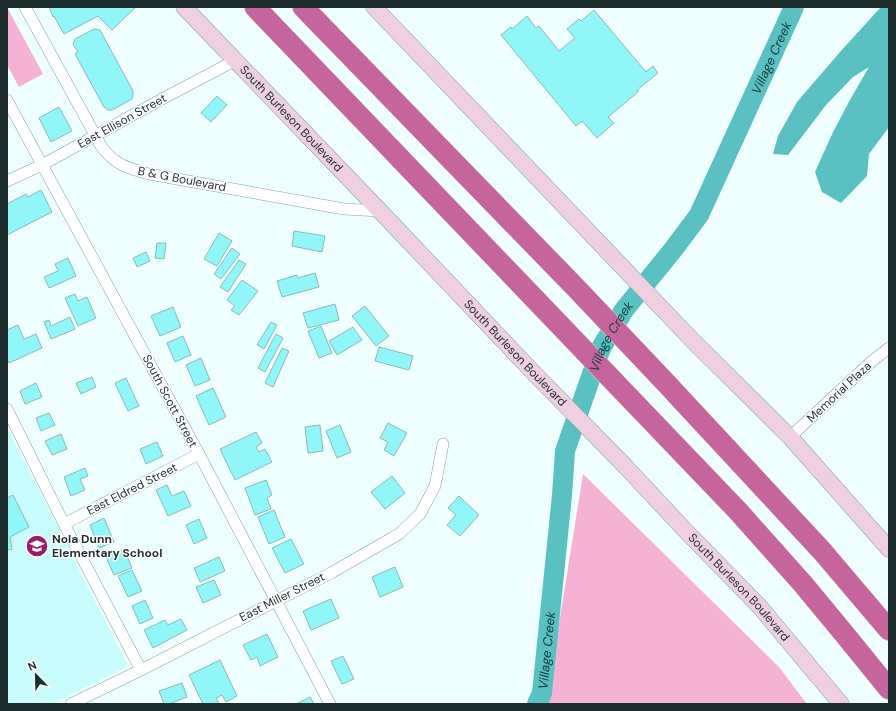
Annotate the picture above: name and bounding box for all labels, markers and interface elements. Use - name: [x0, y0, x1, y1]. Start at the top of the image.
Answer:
- water label: Village Creek: [747, 18, 795, 97]
- street label: South Burleson Boulevard: [236, 62, 346, 176]
- street label: East Ellison Street: [75, 90, 170, 152]
- street label: B & G Boulevard: [137, 163, 227, 195]
- street label: South Burleson Boulevard: [460, 296, 570, 410]
- water label: Village Creek: [585, 297, 637, 374]
- street label: South Scott Street: [139, 352, 201, 451]
- street label: Memorial Plaza: [803, 358, 875, 426]
- street label: East Eldred Street: [84, 459, 180, 519]
- street label: South Burleson Boulevard: [685, 530, 793, 645]
- place label: Nola Dunn Elementary School: [52, 531, 162, 561]
- school or university icon: Nola Dunn Elementary School: [24, 533, 50, 559]
- street label: East Miller Street: [237, 568, 328, 625]
- water label: Village Creek: [534, 610, 559, 690]
- north arrow: [16, 655, 56, 695]
- text: N: [26, 658, 39, 674]

